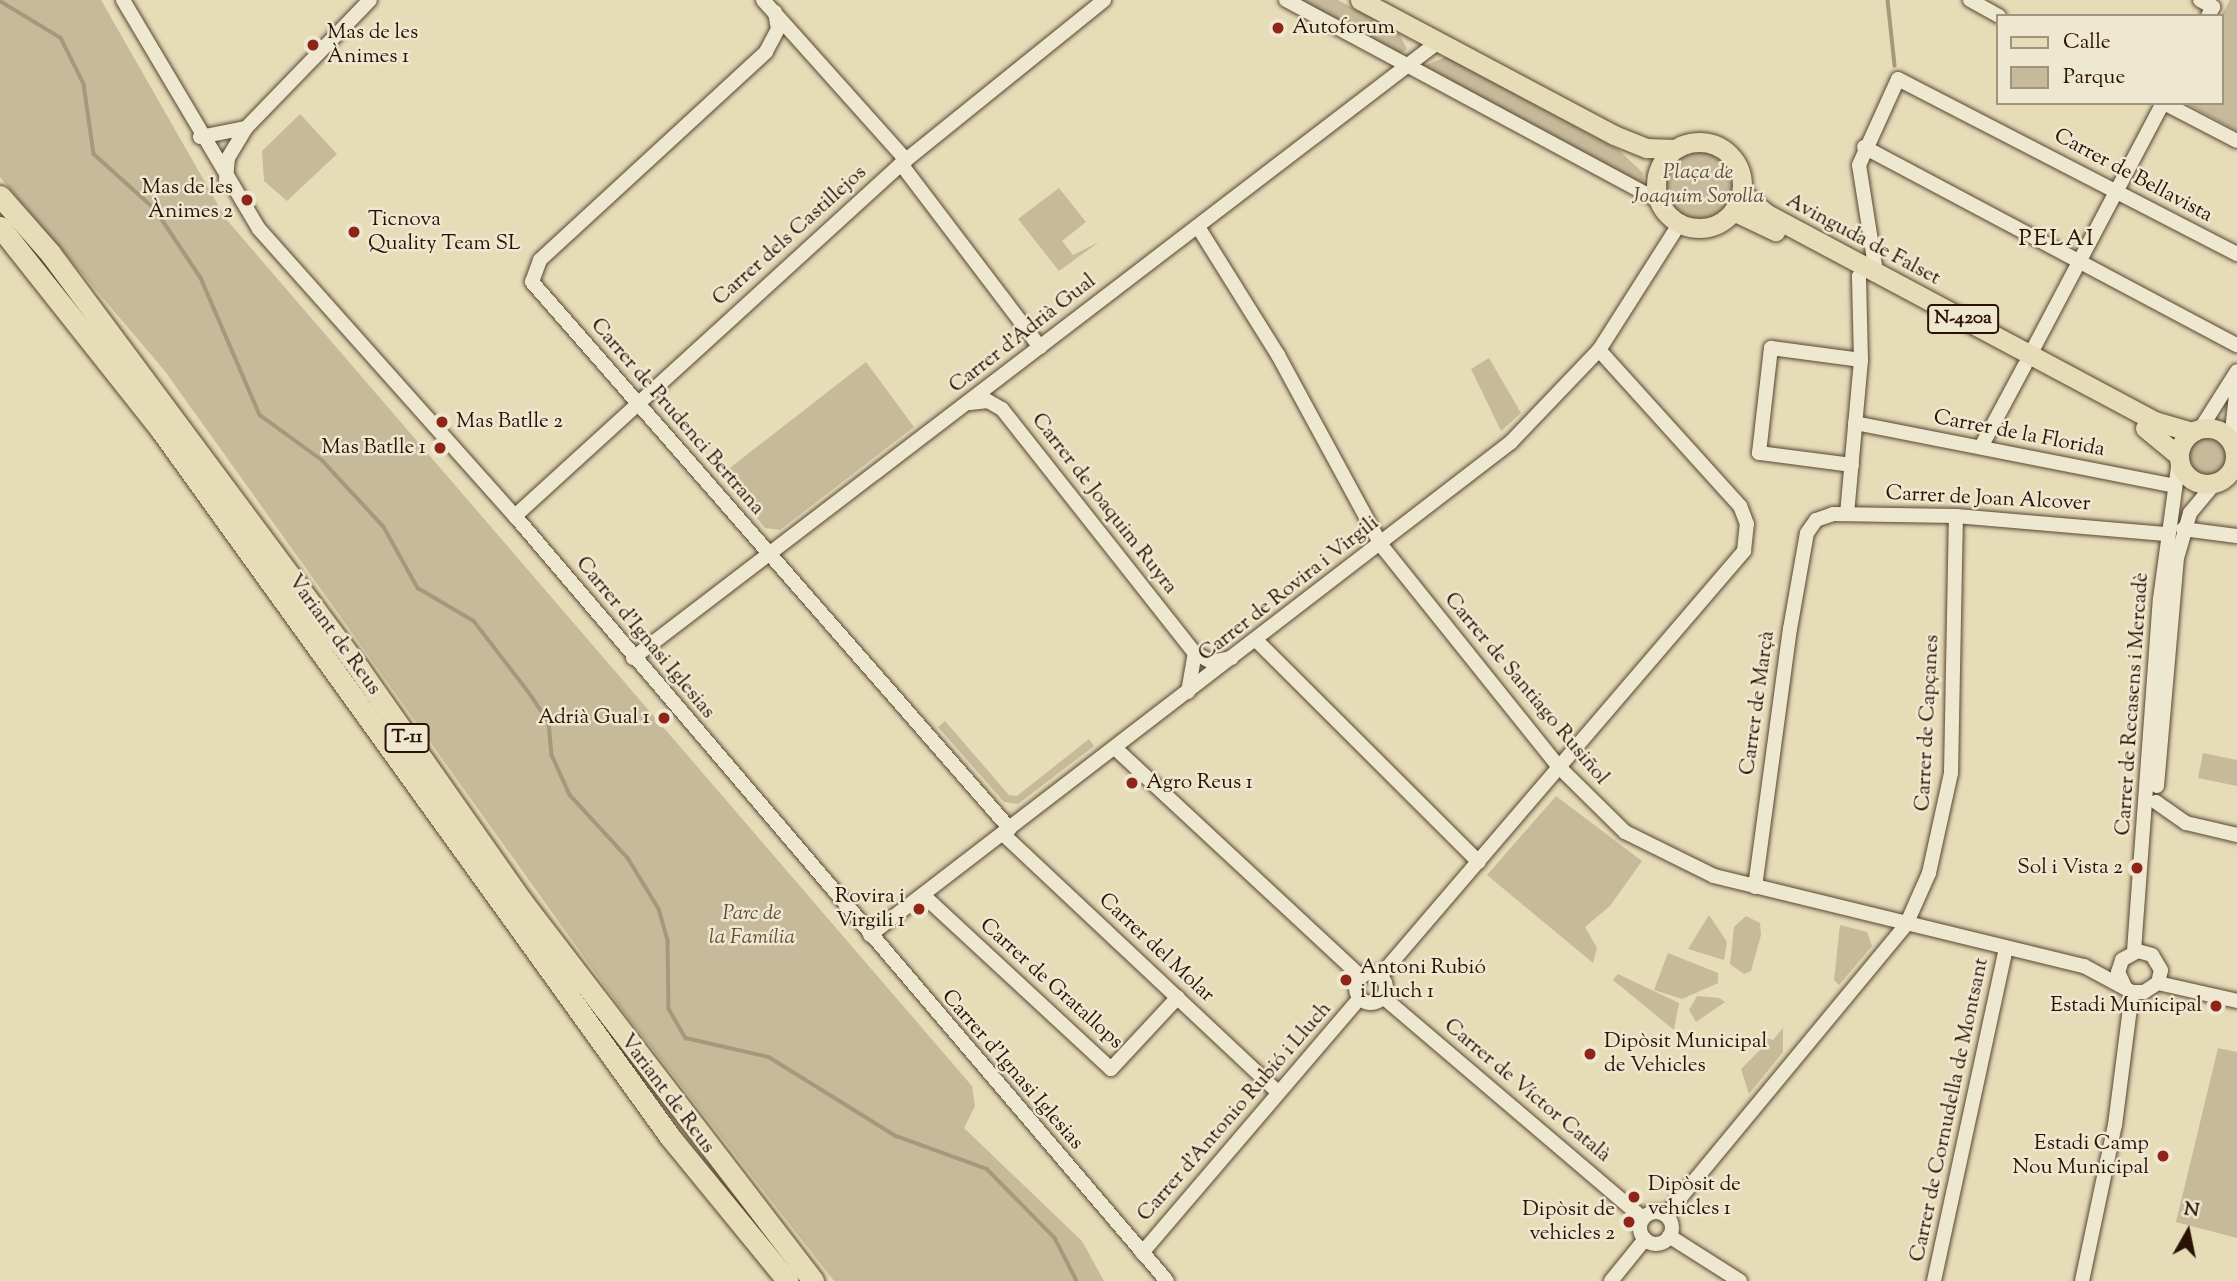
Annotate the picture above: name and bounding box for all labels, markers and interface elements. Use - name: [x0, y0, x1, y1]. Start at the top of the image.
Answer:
- legend: [1996, 14, 2223, 105]
- place label: Autoforum: [1292, 15, 1395, 41]
- place label: Mas de les Ànimes 1: [327, 20, 418, 70]
- marker: Autoforum: [1270, 20, 1286, 36]
- text: Calle: [2063, 28, 2111, 58]
- marker: Mas de les Ànimes 1: [305, 37, 321, 53]
- text: Parque: [2063, 63, 2125, 93]
- street label: Carrer de Bellavista: [2049, 124, 2217, 228]
- street label: Carrer dels Castillejos: [708, 160, 872, 312]
- park label: Plaça de Joaquim Sorolla: [1632, 160, 1764, 210]
- place label: Mas de les Ànimes 2: [142, 175, 233, 225]
- street label: Avinguda de Falset: [1781, 189, 1945, 291]
- marker: Mas de les Ànimes 2: [239, 192, 255, 208]
- place label: Ticnova Quality Team SL: [368, 207, 521, 257]
- marker: Ticnova Quality Team SL: [346, 224, 362, 240]
- district label: PELAI: [2019, 226, 2095, 254]
- street label: Carrer d'Adrià Gual: [945, 269, 1101, 399]
- road number: N-420a: [1926, 304, 2000, 334]
- street label: Carrer de Prudenci Bertrana: [585, 313, 769, 521]
- street label: Carrer de la Florida: [1931, 405, 2107, 463]
- street label: Carrer de Joaquim Ruyra: [1025, 408, 1183, 600]
- place label: Mas Batlle 2: [456, 409, 563, 435]
- marker: Mas Batlle 2: [434, 414, 450, 430]
- place label: Mas Batlle 1: [322, 435, 426, 461]
- marker: Mas Batlle 1: [432, 440, 448, 456]
- street label: Carrer de Joan Alcover: [1885, 481, 2091, 517]
- street label: Carrer de Rovira i Virgili: [1194, 511, 1384, 667]
- street label: Carrer d'Ignasi Iglesias: [570, 552, 720, 724]
- street label: Variant de Reus: [282, 570, 386, 700]
- street label: Carrer de Recasens i Mercadè: [2111, 572, 2155, 836]
- street label: Carrer de Santiago Rusiñol: [1438, 588, 1614, 790]
- street label: Carrer de Marçà: [1735, 629, 1781, 777]
- street label: Carrer de Capçanes: [1911, 634, 1945, 812]
- place label: Adrià Gual 1: [538, 705, 650, 731]
- marker: Adrià Gual 1: [656, 710, 672, 726]
- road number: T-11: [384, 722, 430, 754]
- place label: Agro Reus 1: [1146, 770, 1253, 796]
- marker: Agro Reus 1: [1124, 775, 1140, 791]
- place label: Sol i Vista 2: [2017, 855, 2123, 881]
- marker: Sol i Vista 2: [2129, 860, 2145, 876]
- place label: Rovira i Virgili 1: [835, 884, 905, 934]
- street label: Carrer del Molar: [1093, 888, 1219, 1008]
- park label: Parc de la Família: [709, 901, 795, 951]
- marker: Rovira i Virgili 1: [911, 901, 927, 917]
- street label: Carrer de Gratallops: [974, 913, 1128, 1055]
- place label: Antoni Rubió i Lluch 1: [1360, 955, 1486, 1005]
- street label: Carrer de Cornudella de Montsant: [1905, 956, 1995, 1264]
- marker: Antoni Rubió i Lluch 1: [1338, 972, 1354, 988]
- street label: Carrer d'Ignasi Iglesias: [936, 985, 1088, 1155]
- place label: Estadi Municipal: [2050, 993, 2202, 1019]
- street label: Carrer d'Antonio Rubió i Lluch: [1133, 997, 1337, 1227]
- marker: Estadi Municipal: [2208, 998, 2224, 1014]
- street label: Carrer de Víctor Català: [1438, 1014, 1616, 1168]
- street label: Variant de Reus: [614, 1029, 720, 1159]
- place label: Dipòsit Municipal de Vehicles: [1604, 1029, 1767, 1079]
- marker: Dipòsit Municipal de Vehicles: [1582, 1046, 1598, 1062]
- place label: Estadi Camp Nou Municipal: [2013, 1131, 2149, 1181]
- marker: Estadi Camp Nou Municipal: [2155, 1148, 2171, 1164]
- place label: Dipòsit de vehicles 1: [1648, 1172, 1741, 1222]
- marker: Dipòsit de vehicles 1: [1626, 1189, 1642, 1205]
- text: N: [2182, 1196, 2201, 1225]
- place label: Dipòsit de vehicles 2: [1522, 1197, 1615, 1247]
- north arrow: [2153, 1197, 2223, 1267]
- marker: Dipòsit de vehicles 2: [1621, 1214, 1637, 1230]

